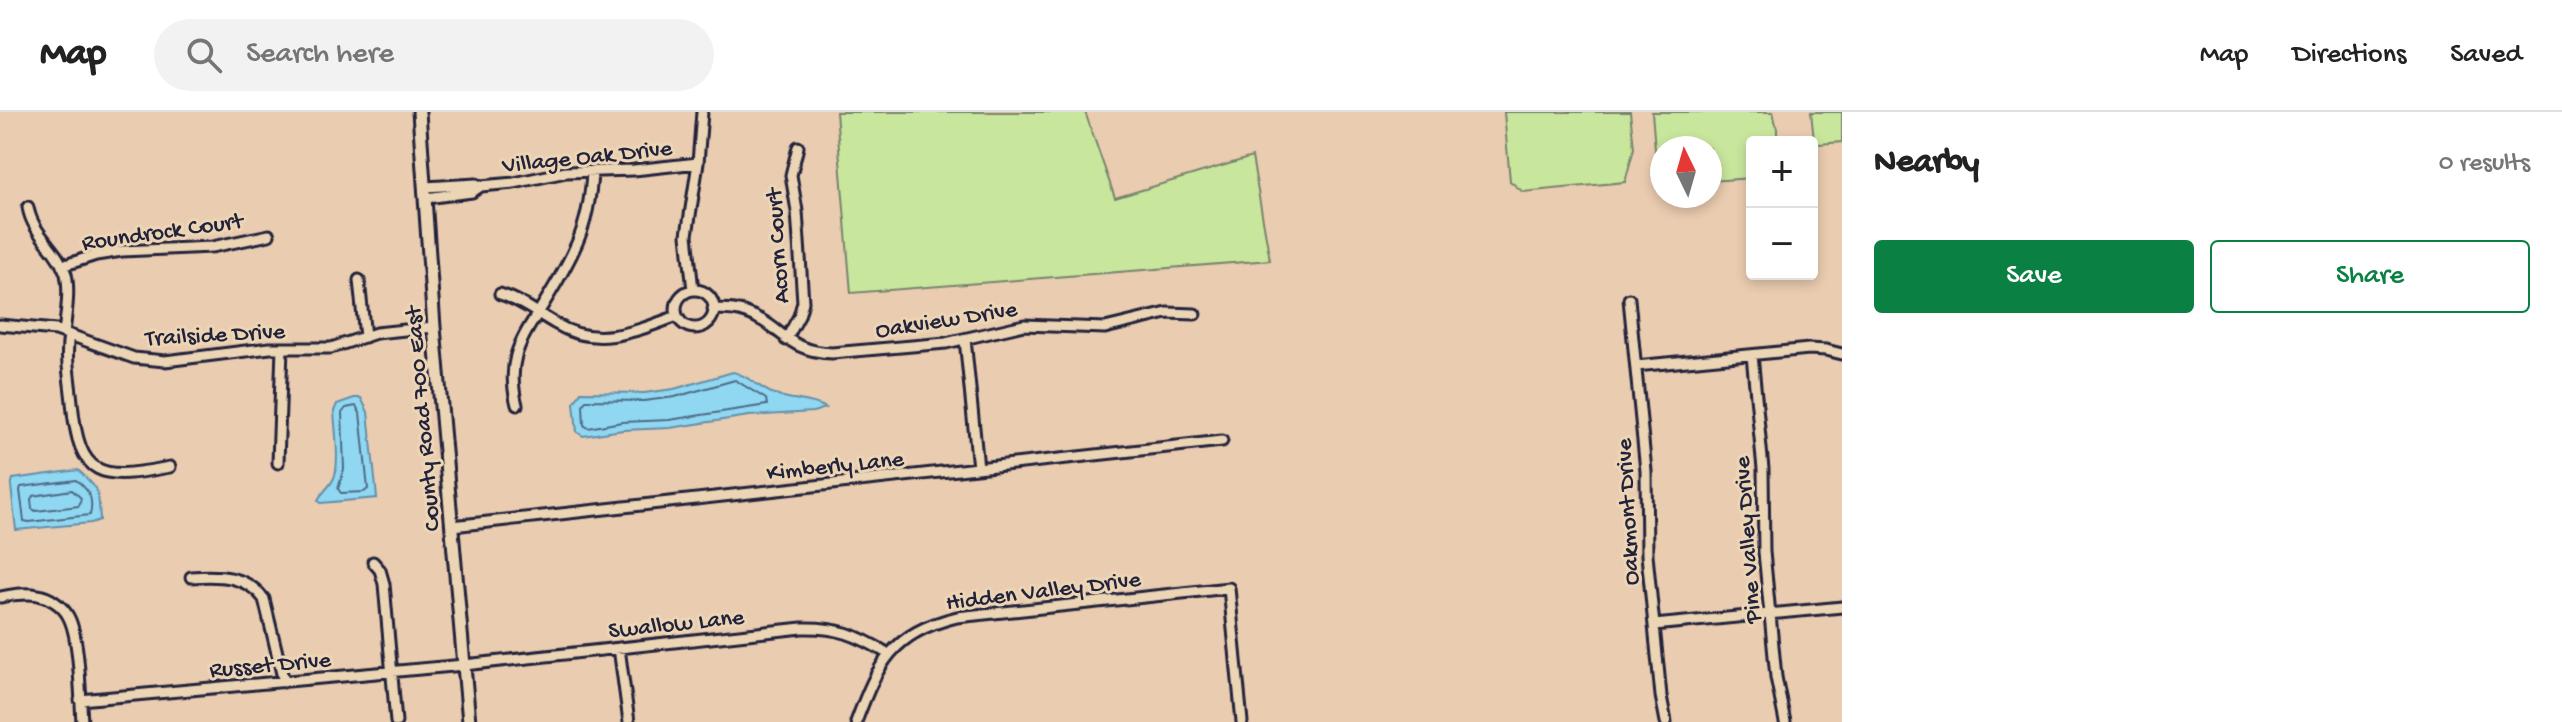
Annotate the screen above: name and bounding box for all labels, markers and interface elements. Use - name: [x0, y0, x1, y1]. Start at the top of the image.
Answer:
- search box: [154, 19, 714, 91]
- text: Map: [40, 33, 106, 77]
- icon: search: [182, 33, 226, 77]
- text: Search here: [246, 38, 394, 73]
- text: Map: [2200, 39, 2248, 72]
- text: Directions: [2292, 39, 2406, 72]
- text: Saved: [2450, 39, 2522, 72]
- street label: Village Oak Drive: [500, 135, 674, 182]
- north arrow: [1650, 136, 1722, 208]
- map controls: [1746, 136, 1818, 280]
- button: +: [1746, 136, 1818, 208]
- text: Nearby: [1874, 144, 1979, 184]
- text: 0 results: [2439, 149, 2530, 180]
- street label: Acorn Court: [761, 185, 798, 304]
- street label: Roundrock Court: [80, 208, 247, 259]
- button: −: [1746, 208, 1818, 280]
- button: Save: [1874, 240, 2194, 313]
- button: Share: [2210, 240, 2530, 313]
- street label: Oakview Drive: [874, 296, 1020, 347]
- street label: County Road 700 East: [400, 303, 449, 532]
- street label: Trailside Drive: [143, 318, 286, 355]
- street label: Oakmont Drive: [1611, 437, 1648, 586]
- street label: Kimberly Lane: [765, 446, 906, 489]
- street label: Pine Valley Drive: [1729, 455, 1770, 625]
- street label: Hidden Valley Drive: [944, 566, 1143, 619]
- street label: Swallow Lane: [607, 604, 746, 647]
- street label: Russet Drive: [208, 647, 333, 686]

